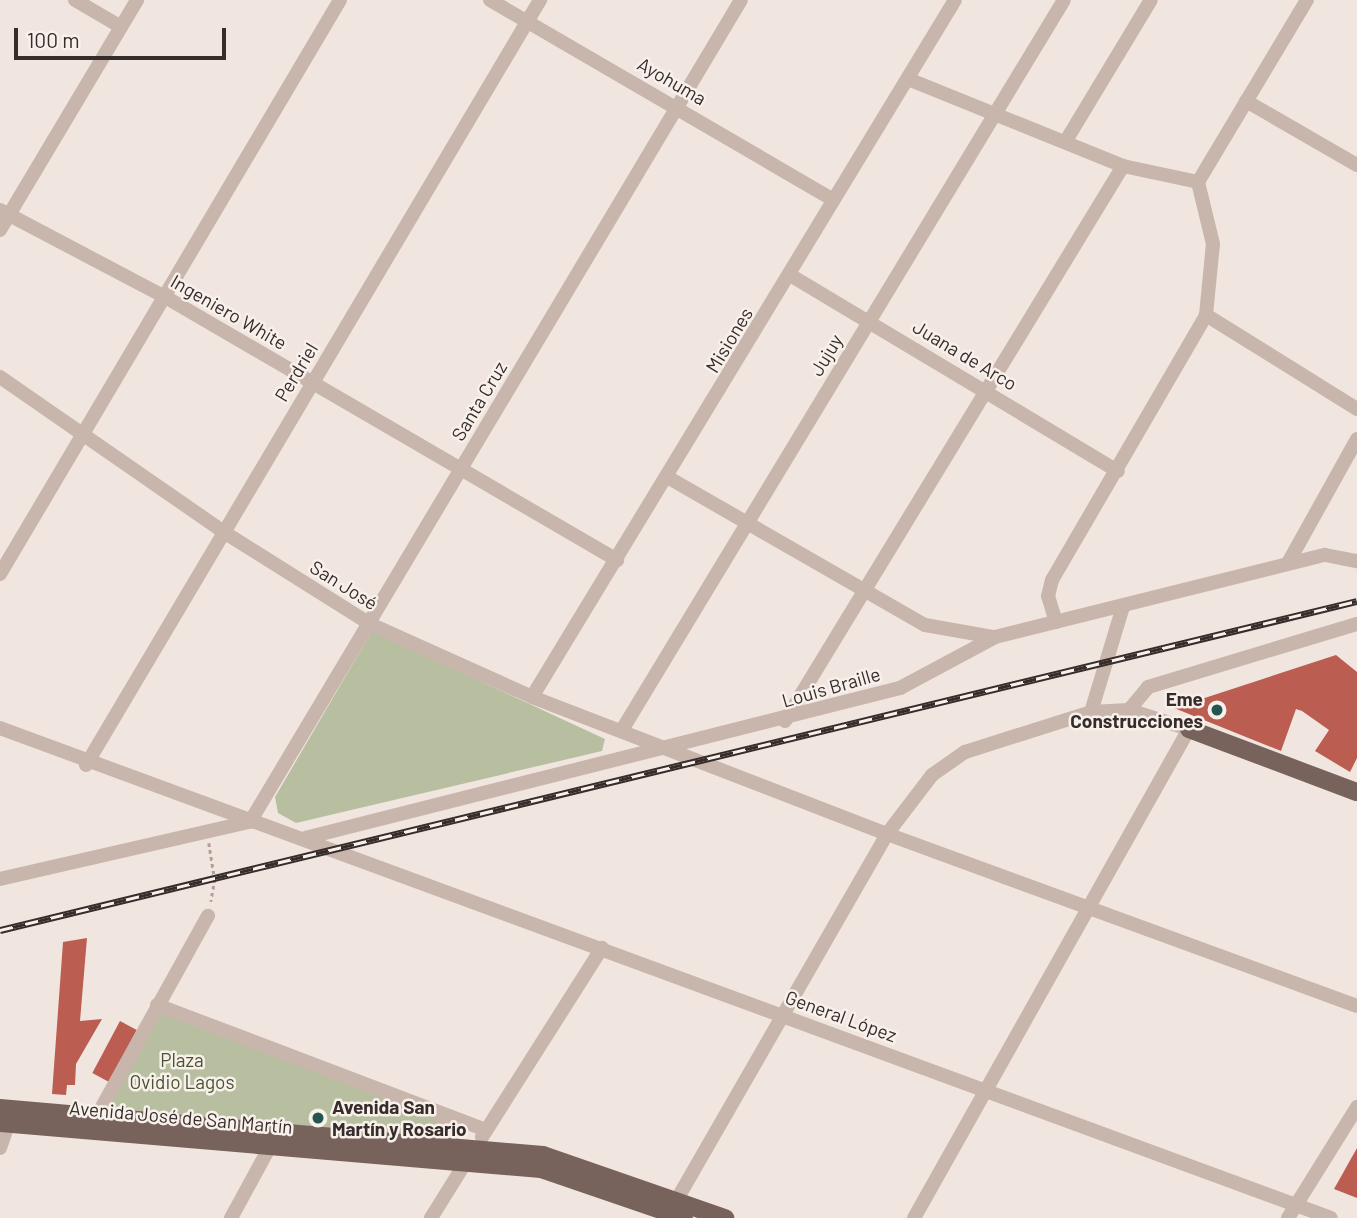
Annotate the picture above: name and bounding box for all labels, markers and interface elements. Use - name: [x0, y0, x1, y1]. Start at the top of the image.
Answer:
- scale bar: [18, 14, 229, 58]
- text: 100 m: [27, 27, 80, 52]
- street label: Ayohuma: [634, 52, 710, 110]
- street label: Ingeniero White: [167, 270, 291, 354]
- street label: Misiones: [701, 303, 757, 377]
- street label: Juana de Arco: [909, 315, 1021, 395]
- street label: Jujuy: [805, 330, 847, 380]
- street label: Perdriel: [270, 338, 322, 406]
- street label: Santa Cruz: [446, 357, 512, 445]
- street label: San José: [306, 555, 382, 615]
- street label: Louis Braille: [779, 662, 883, 712]
- place label: Eme Construcciones: [1070, 688, 1203, 732]
- marker: Eme Construcciones: [1209, 702, 1225, 718]
- street label: General López: [782, 985, 900, 1047]
- park label: Plaza Ovidio Lagos: [129, 1049, 235, 1093]
- street label: Avenida José de San Martín: [68, 1096, 294, 1138]
- place label: Avenida San Martín y Rosario: [332, 1096, 467, 1140]
- marker: Avenida San Martín y Rosario: [310, 1110, 326, 1126]

